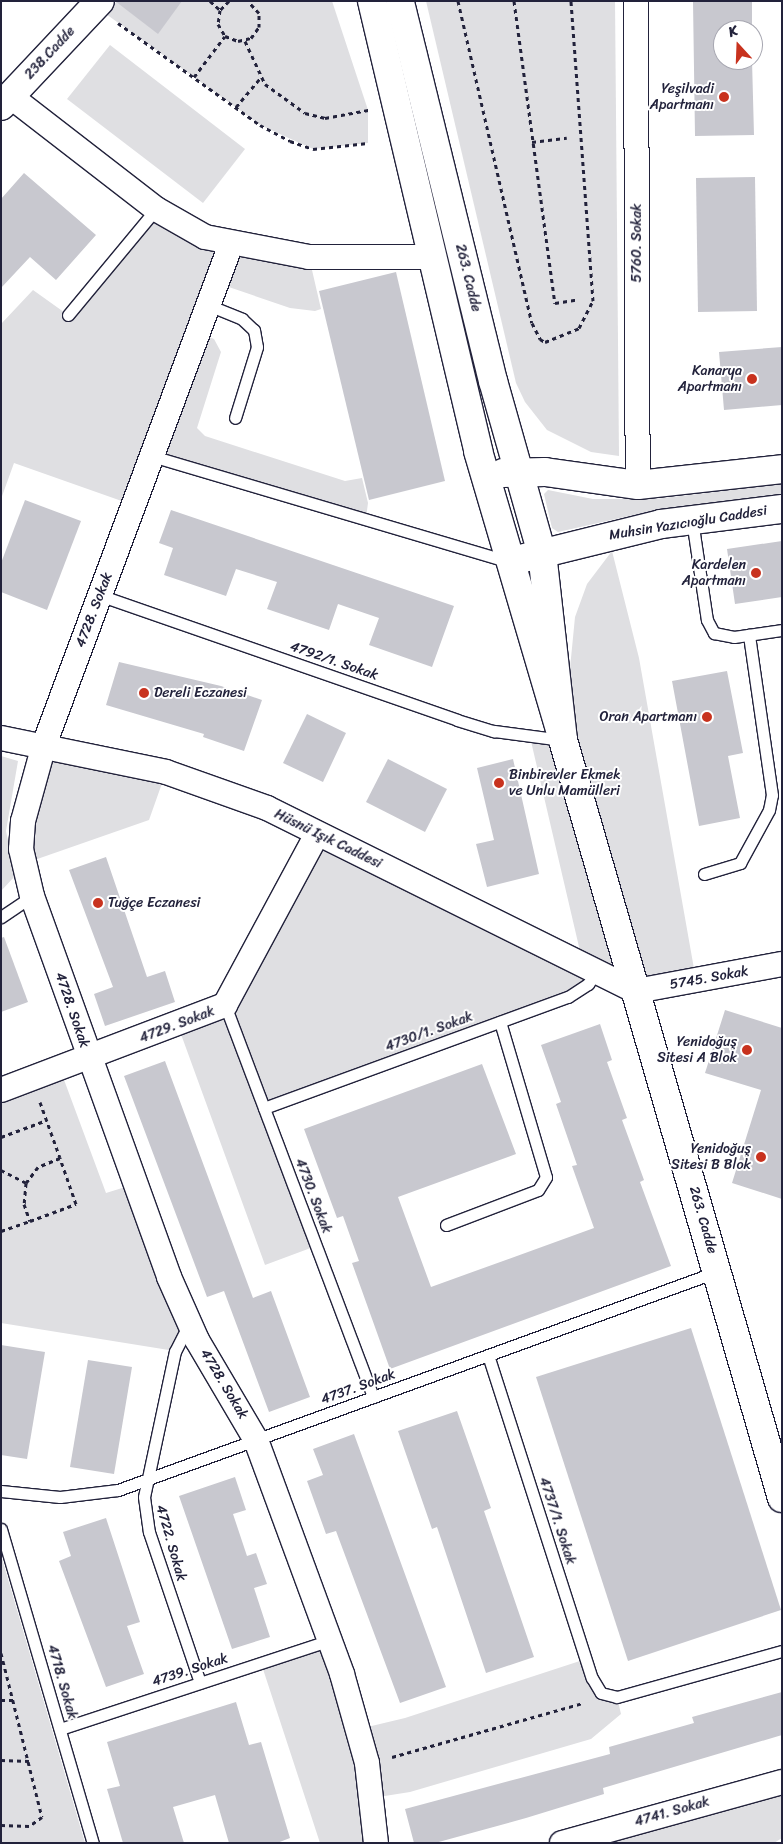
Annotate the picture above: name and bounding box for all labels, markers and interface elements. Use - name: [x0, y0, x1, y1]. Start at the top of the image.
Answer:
- text: K: [725, 18, 741, 45]
- north arrow: [713, 20, 763, 70]
- street label: 238.Cadde: [21, 23, 79, 83]
- place label: Yeşilvadi Apartmanı: [650, 81, 714, 114]
- marker: Yeşilvadi Apartmanı: [718, 91, 730, 103]
- street label: 5760. Sokak: [629, 203, 645, 283]
- street label: 263. Cadde: [451, 242, 485, 314]
- place label: Kanarya Apartmanı: [678, 363, 742, 396]
- marker: Kanarya Apartmanı: [746, 373, 758, 385]
- street label: Muhsin Yazıcıoğlu Caddesi: [608, 502, 768, 544]
- place label: Kardelen Apartmanı: [682, 557, 746, 590]
- marker: Kardelen Apartmanı: [750, 567, 762, 579]
- street label: 4728. Sokak: [72, 570, 116, 650]
- street label: 4792/1. Sokak: [288, 638, 380, 684]
- place label: Dereli Eczanesi: [154, 685, 248, 701]
- marker: Dereli Eczanesi: [138, 687, 150, 699]
- place label: Oran Apartmanı: [600, 709, 697, 725]
- marker: Oran Apartmanı: [701, 711, 713, 723]
- place label: Binbirevler Ekmek ve Unlu Mamülleri: [509, 767, 621, 800]
- marker: Binbirevler Ekmek ve Unlu Mamülleri: [493, 777, 505, 789]
- street label: Hüsnü Işık Caddesi: [272, 806, 384, 872]
- place label: Tuğçe Eczanesi: [108, 895, 200, 911]
- marker: Tuğçe Eczanesi: [92, 897, 104, 909]
- street label: 5745. Sokak: [668, 963, 750, 993]
- street label: 4728. Sokak: [51, 970, 93, 1050]
- street label: 4729. Sokak: [137, 1003, 217, 1047]
- street label: 4730/1. Sokak: [383, 1008, 475, 1056]
- place label: Yenidoğuş Sitesi A Blok: [657, 1034, 737, 1066]
- marker: Yenidoğuş Sitesi A Blok: [741, 1044, 753, 1056]
- place label: Yenidoğuş Sitesi B Blok: [671, 1141, 751, 1174]
- marker: Yenidoğuş Sitesi B Blok: [755, 1151, 767, 1163]
- street label: 4730. Sokak: [291, 1156, 335, 1236]
- street label: 263. Cadde: [685, 1184, 721, 1256]
- street label: 4728. Sokak: [196, 1346, 252, 1422]
- street label: 4737. Sokak: [318, 1366, 398, 1408]
- street label: 4737/1. Sokak: [535, 1475, 579, 1567]
- street label: 4722. Sokak: [152, 1503, 190, 1583]
- street label: 4718. Sokak: [43, 1643, 81, 1721]
- street label: 4739. Sokak: [150, 1650, 230, 1690]
- street label: 4741. Sokak: [633, 1793, 711, 1831]

